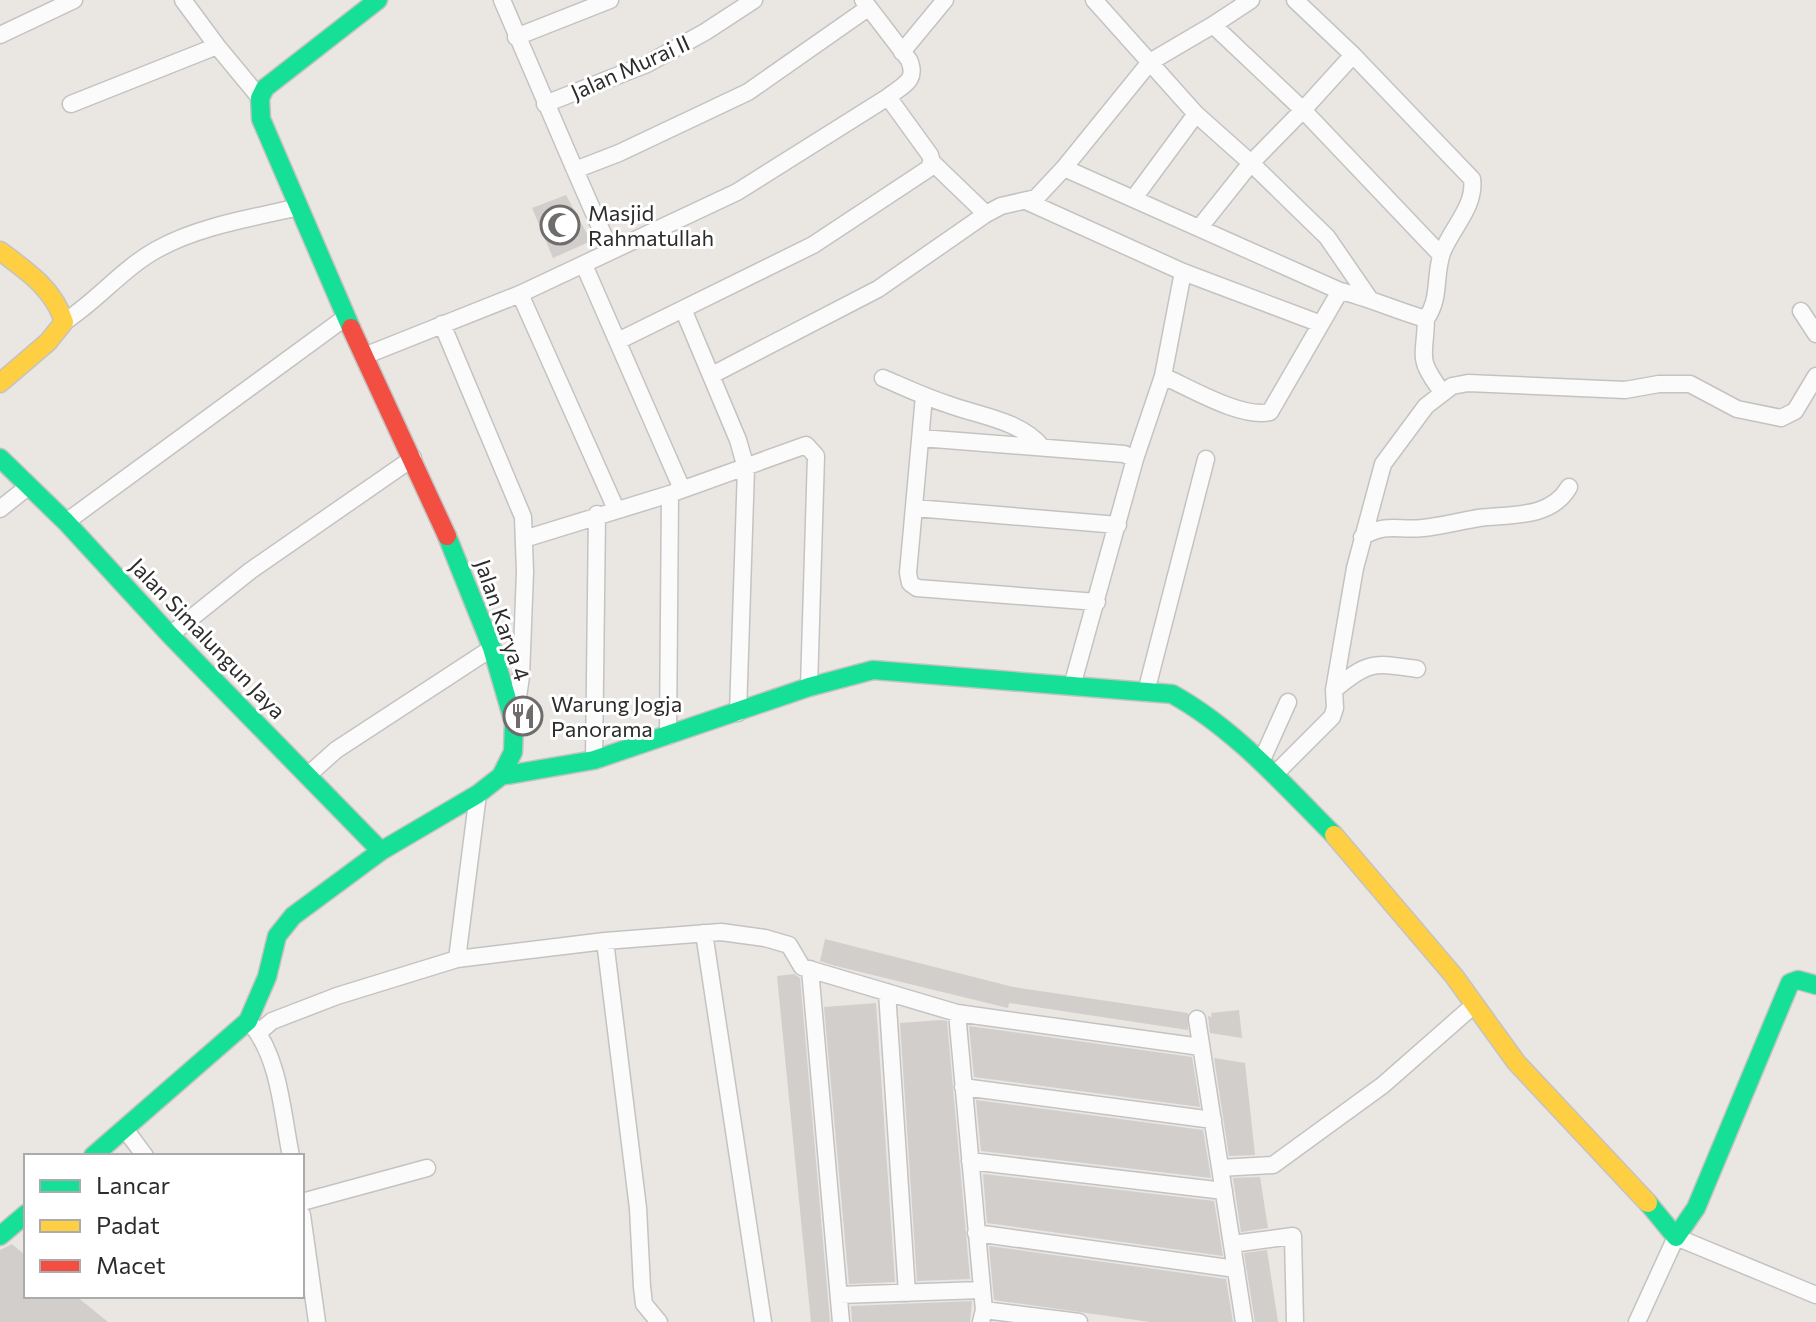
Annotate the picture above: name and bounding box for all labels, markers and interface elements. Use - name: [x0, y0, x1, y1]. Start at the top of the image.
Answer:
- street label: Jalan Murai II: [566, 29, 694, 105]
- place label: Masjid Rahmatullah: [588, 199, 714, 251]
- mosque icon: Masjid Rahmatullah: [539, 204, 581, 246]
- street label: Jalan Simalungun Jaya: [124, 552, 292, 724]
- street label: Jalan Karya 4: [470, 556, 536, 684]
- place label: Warung Jogja Panorama: [551, 690, 682, 742]
- restaurant icon: Warung Jogja Panorama: [502, 695, 544, 737]
- legend: [24, 1154, 304, 1298]
- text: Lancar: [96, 1170, 170, 1199]
- text: Padat: [96, 1210, 160, 1239]
- text: Macet: [96, 1250, 166, 1279]

